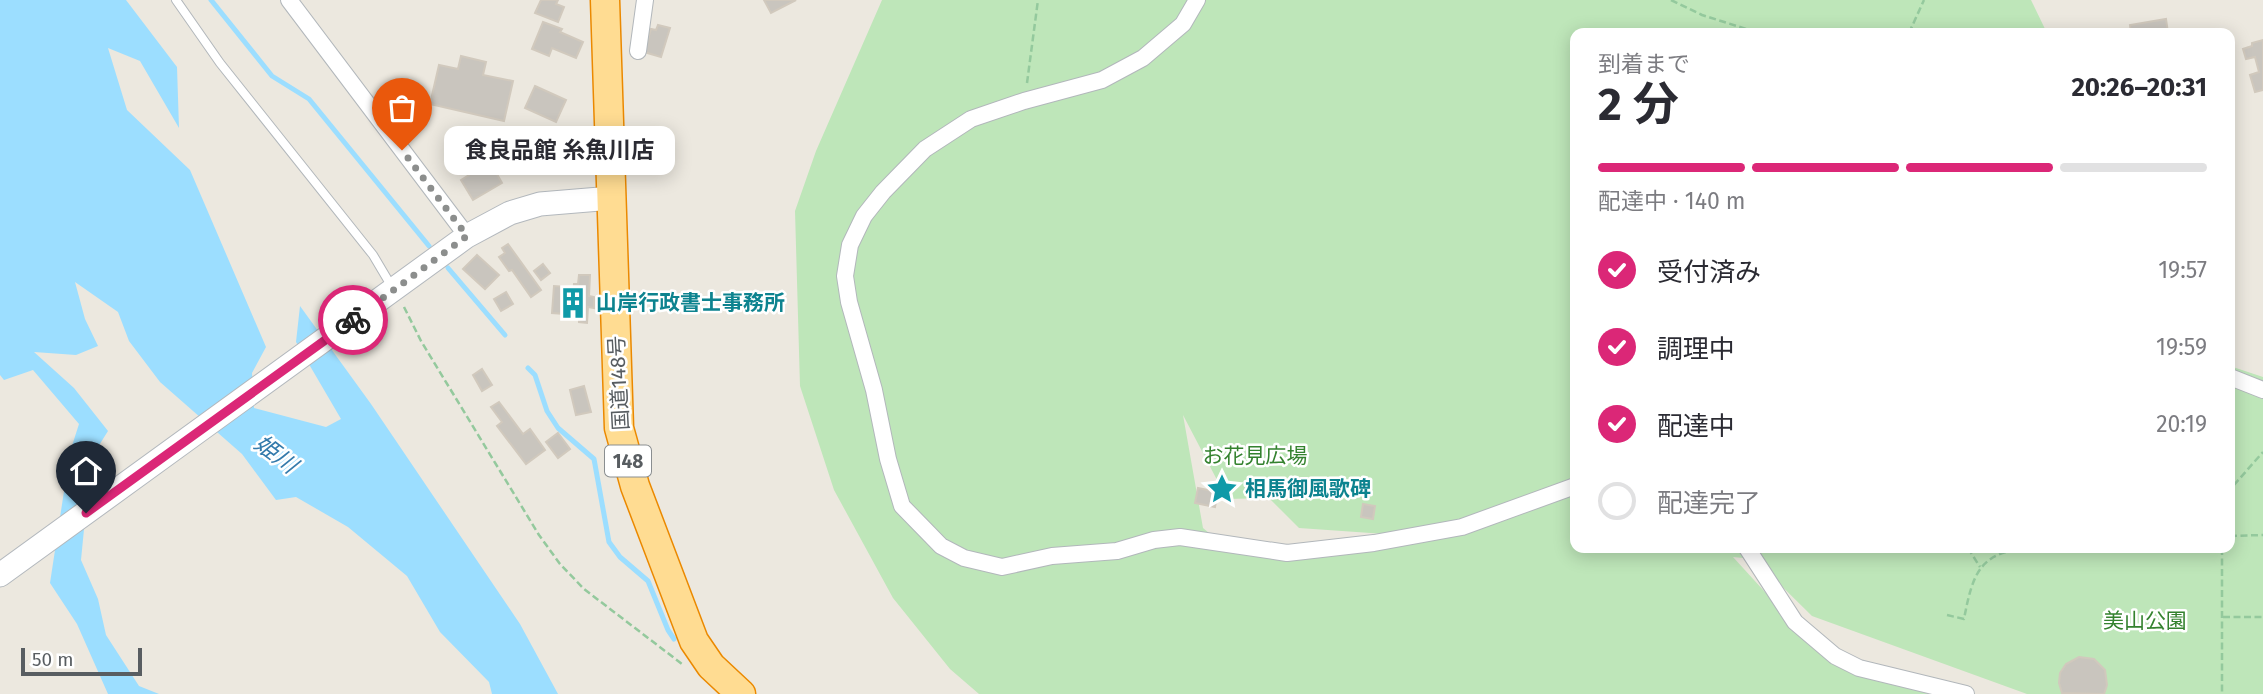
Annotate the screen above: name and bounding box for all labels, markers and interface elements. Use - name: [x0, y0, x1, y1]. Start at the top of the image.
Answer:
- text: 到着まで: [1598, 50, 1690, 78]
- text: 20:26–20:31: [2071, 72, 2207, 103]
- text: 2 分: [1598, 77, 1679, 132]
- pin: [372, 78, 432, 150]
- icon: bag: [383, 89, 421, 127]
- callout: 食良品館 糸魚川店: [444, 125, 675, 174]
- text: 食良品館 糸魚川店: [465, 136, 654, 164]
- text: 配達中 · 140 m: [1598, 187, 1746, 215]
- icon: check: [1598, 251, 1636, 289]
- text: 19:57: [2158, 256, 2207, 284]
- text: 受付済み: [1657, 257, 1761, 288]
- courier: [318, 285, 388, 355]
- building icon: 山岸行政書士事務所: [556, 286, 590, 320]
- place label: 山岸行政書士事務所: [596, 290, 785, 316]
- icon: bike: [334, 301, 372, 339]
- icon: check: [1598, 328, 1636, 366]
- text: 19:59: [2156, 333, 2207, 361]
- text: 調理中: [1657, 334, 1735, 365]
- street label: 国道148号: [604, 335, 634, 431]
- icon: check: [1598, 405, 1636, 443]
- text: 20:19: [2156, 410, 2207, 438]
- text: 配達中: [1657, 411, 1735, 442]
- water label: 姫川: [249, 429, 305, 481]
- pin: [56, 441, 116, 513]
- park label: お花見広場: [1203, 443, 1308, 469]
- road number: 148: [605, 446, 651, 476]
- icon: home: [67, 452, 105, 490]
- place icon: 相馬御風歌碑: [1205, 472, 1239, 506]
- place label: 相馬御風歌碑: [1245, 476, 1371, 502]
- text: 配達完了: [1657, 488, 1761, 519]
- park label: 美山公園: [2103, 608, 2187, 634]
- scale bar: [21, 645, 142, 677]
- text: 50 m: [32, 648, 73, 671]

